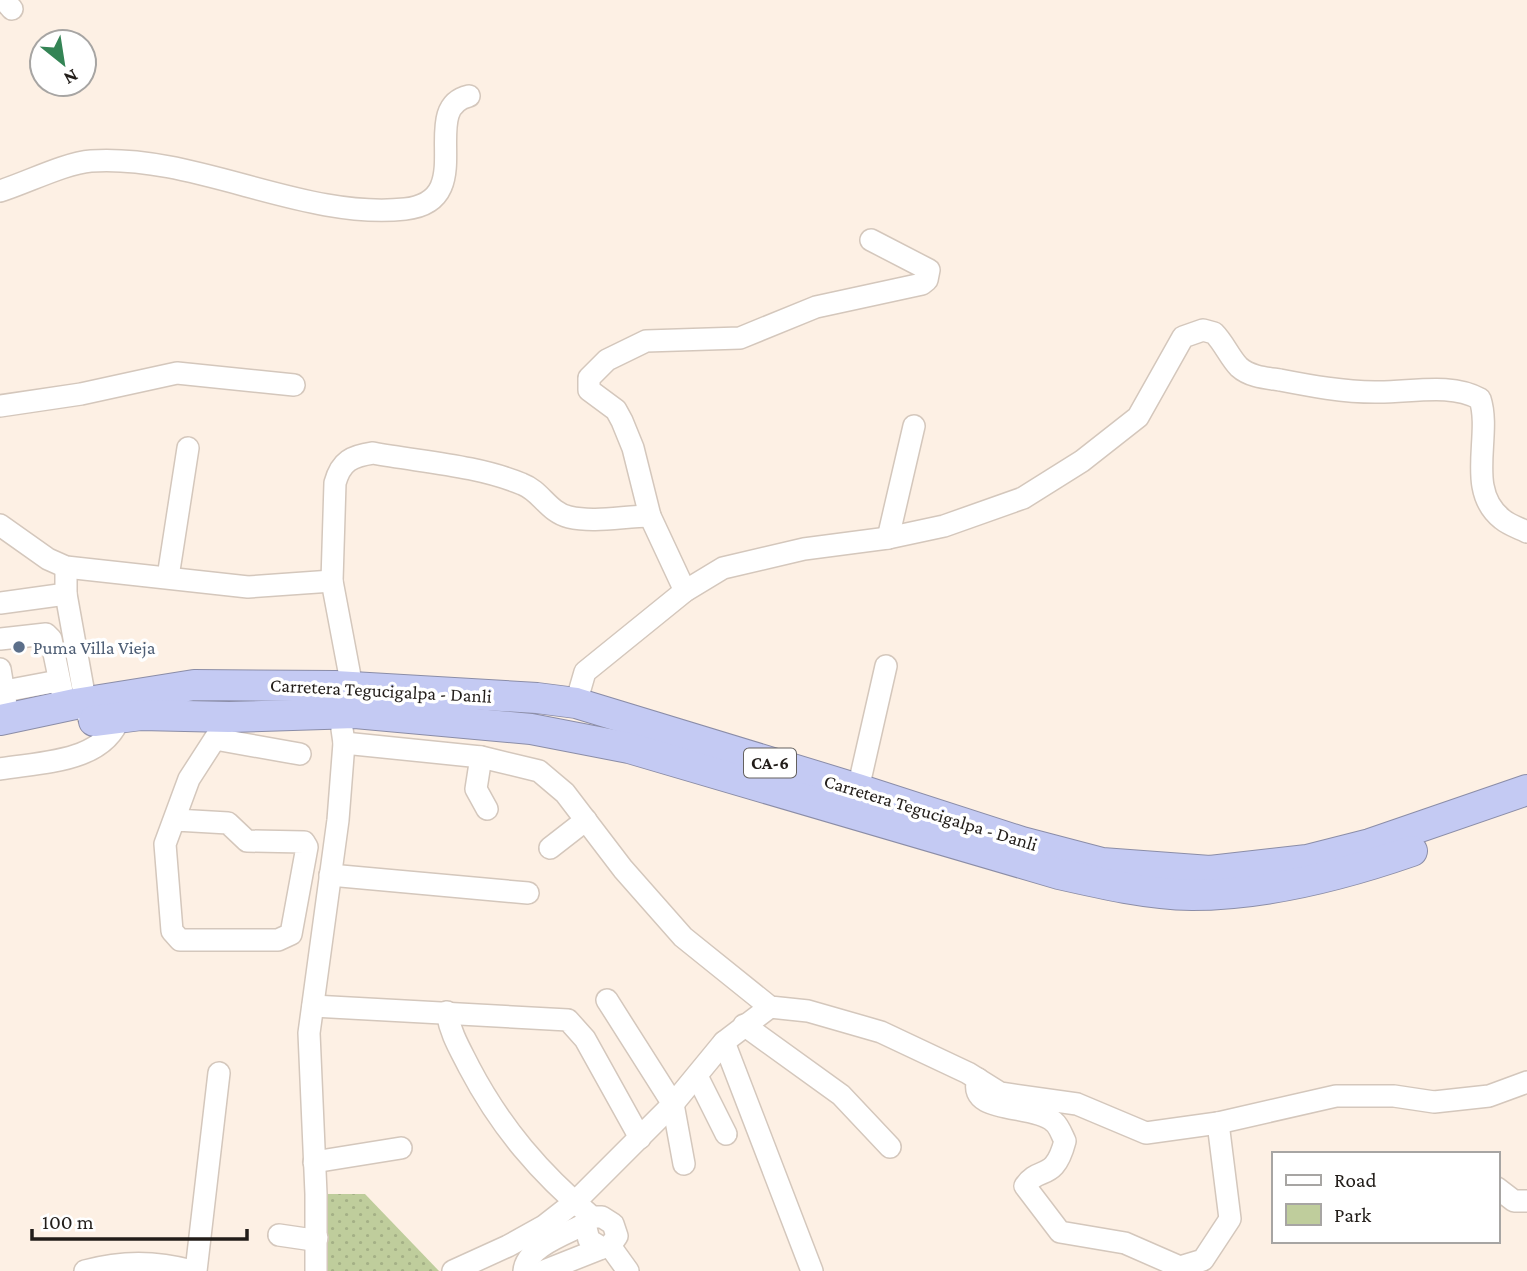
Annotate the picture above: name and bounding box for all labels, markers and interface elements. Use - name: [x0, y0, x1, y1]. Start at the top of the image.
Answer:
- north arrow: [28, 28, 98, 98]
- text: N: [60, 65, 82, 90]
- place label: Puma Villa Vieja: [33, 637, 156, 659]
- marker: Puma Villa Vieja: [11, 639, 27, 655]
- street label: Carretera Tegucigalpa - Danli: [270, 674, 492, 707]
- road number: CA-6: [744, 748, 796, 778]
- street label: Carretera Tegucigalpa - Danli: [822, 770, 1040, 855]
- legend: [1272, 1152, 1499, 1243]
- text: Road: [1334, 1168, 1377, 1192]
- scale bar: [32, 1198, 247, 1242]
- text: Park: [1334, 1203, 1371, 1227]
- text: 100 m: [42, 1210, 94, 1234]

